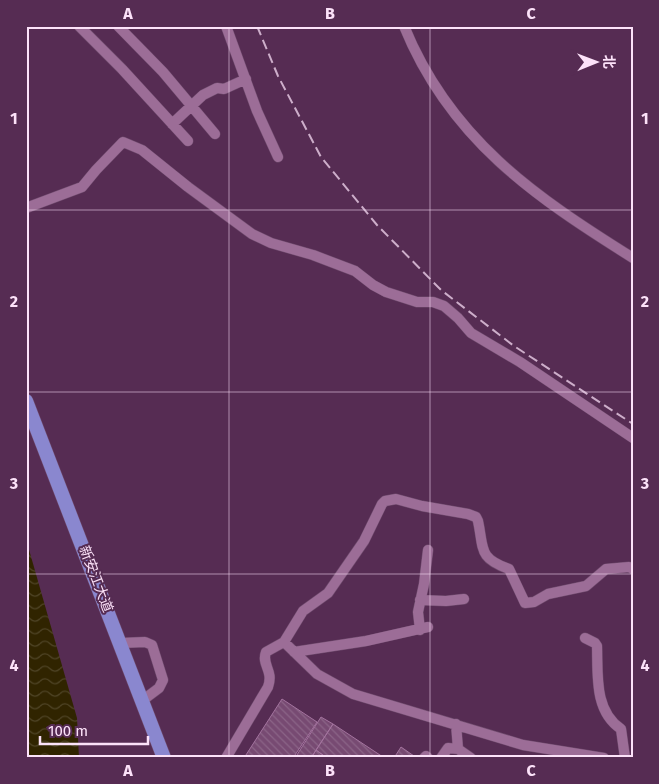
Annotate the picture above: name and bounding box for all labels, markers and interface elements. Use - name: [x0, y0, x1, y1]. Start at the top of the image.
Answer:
- text: A: [122, 4, 133, 23]
- text: B: [325, 4, 335, 23]
- text: C: [526, 4, 536, 23]
- north arrow: [572, 38, 622, 88]
- text: 北: [600, 55, 617, 69]
- text: 1: [10, 109, 18, 128]
- text: 1: [641, 109, 649, 128]
- text: 2: [10, 292, 18, 311]
- text: 2: [641, 292, 649, 311]
- text: 3: [9, 474, 18, 493]
- text: 3: [640, 474, 649, 493]
- street label: 新安江大道: [76, 543, 116, 615]
- text: 4: [9, 656, 19, 675]
- text: 4: [640, 656, 650, 675]
- scale bar: [40, 714, 148, 746]
- text: 100 m: [48, 722, 88, 740]
- text: A: [122, 761, 133, 780]
- text: B: [325, 761, 335, 780]
- text: C: [526, 761, 536, 780]

